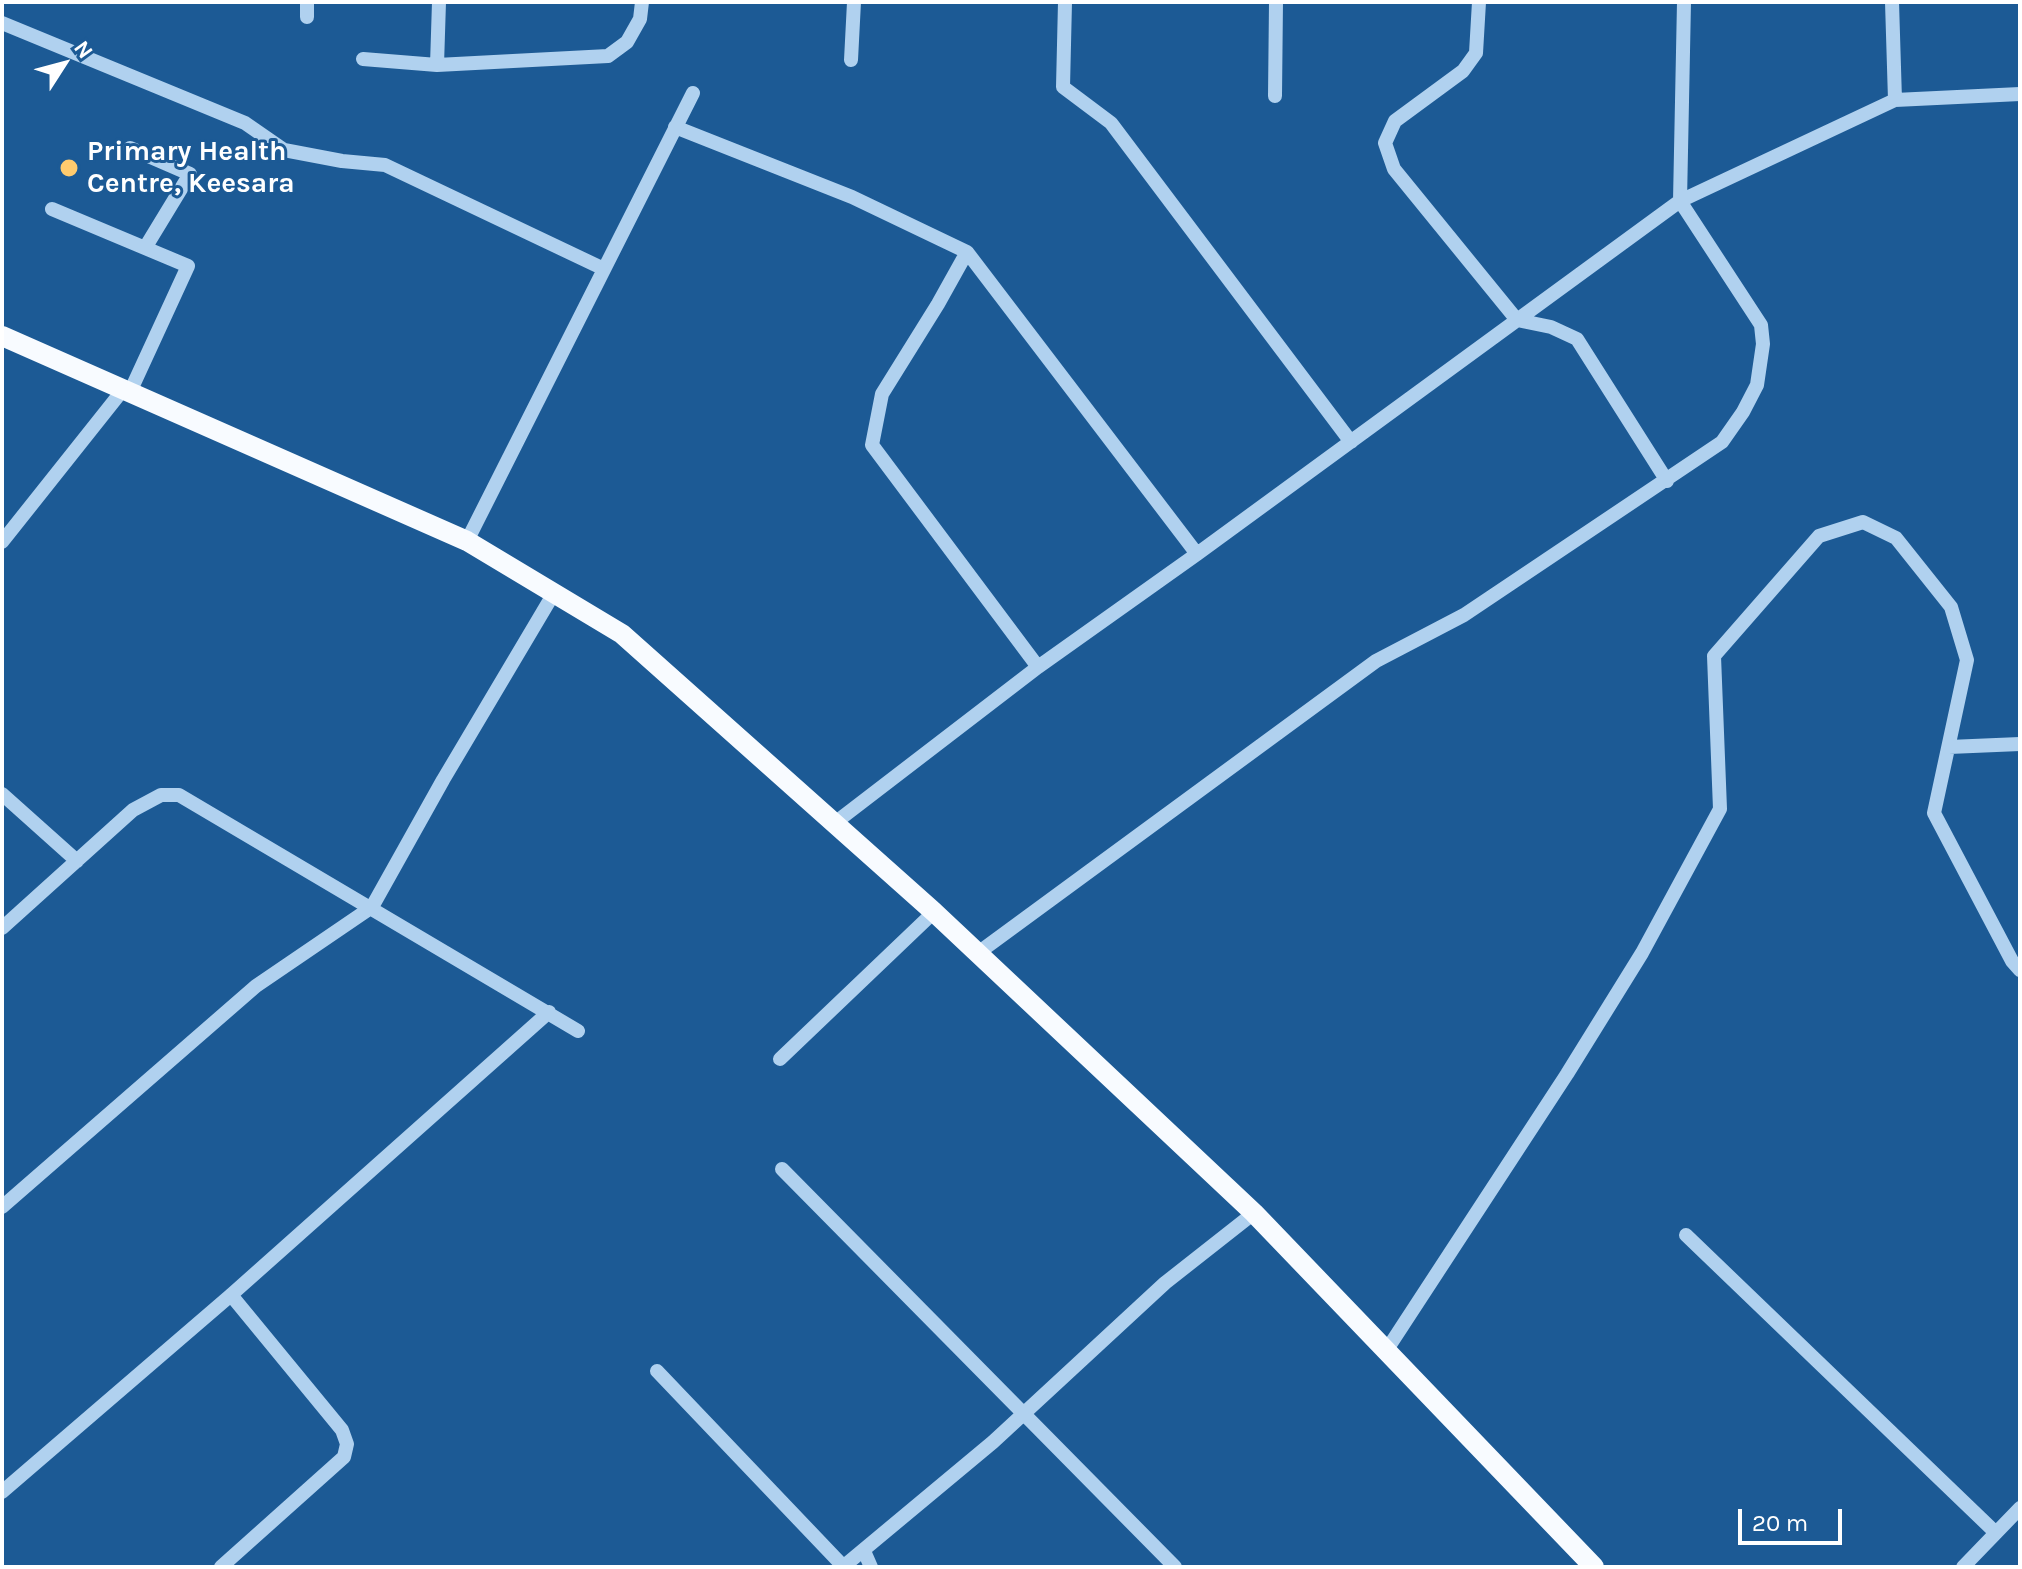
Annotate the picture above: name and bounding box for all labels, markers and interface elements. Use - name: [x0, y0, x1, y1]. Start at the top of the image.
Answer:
- north arrow: [24, 24, 104, 104]
- text: N: [68, 36, 99, 64]
- place label: Primary Health Centre, Keesara: [87, 135, 295, 201]
- marker: Primary Health Centre, Keesara: [58, 157, 80, 179]
- scale bar: [1742, 1493, 1846, 1543]
- text: 20 m: [1752, 1509, 1808, 1537]

